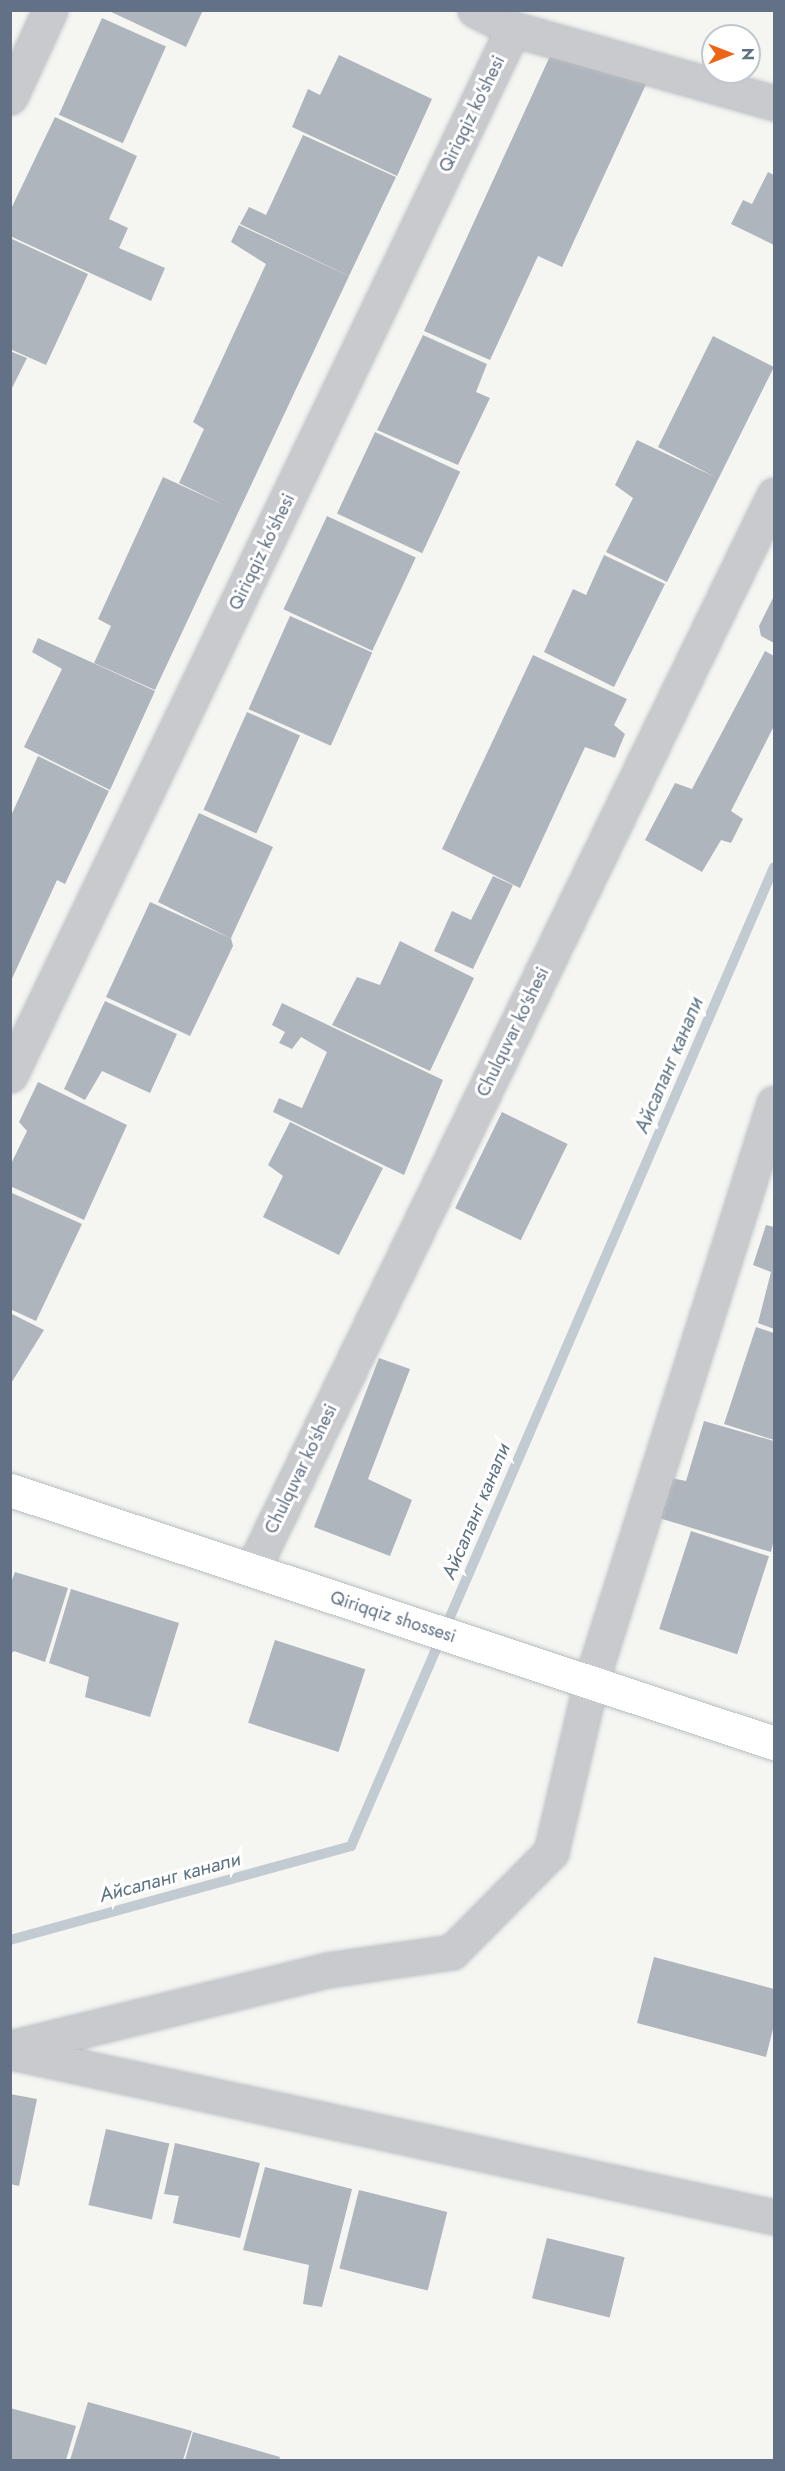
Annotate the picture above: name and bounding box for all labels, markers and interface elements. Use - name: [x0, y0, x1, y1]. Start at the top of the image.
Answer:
- north arrow: [701, 24, 761, 84]
- text: N: [736, 48, 759, 60]
- street label: Qiriqqiz ko'shesi: [434, 52, 510, 176]
- street label: Qiriqqiz ko'shesi: [224, 490, 300, 614]
- street label: Chulquvar ko'shesi: [472, 964, 554, 1100]
- water label: Айсаланг канали: [630, 993, 708, 1137]
- street label: Chulquvar ko'shesi: [260, 1401, 342, 1537]
- water label: Айсаланг канали: [437, 1439, 515, 1583]
- street label: Qiriqqiz shossesi: [327, 1587, 459, 1647]
- water label: Айсаланг канали: [97, 1847, 243, 1907]

